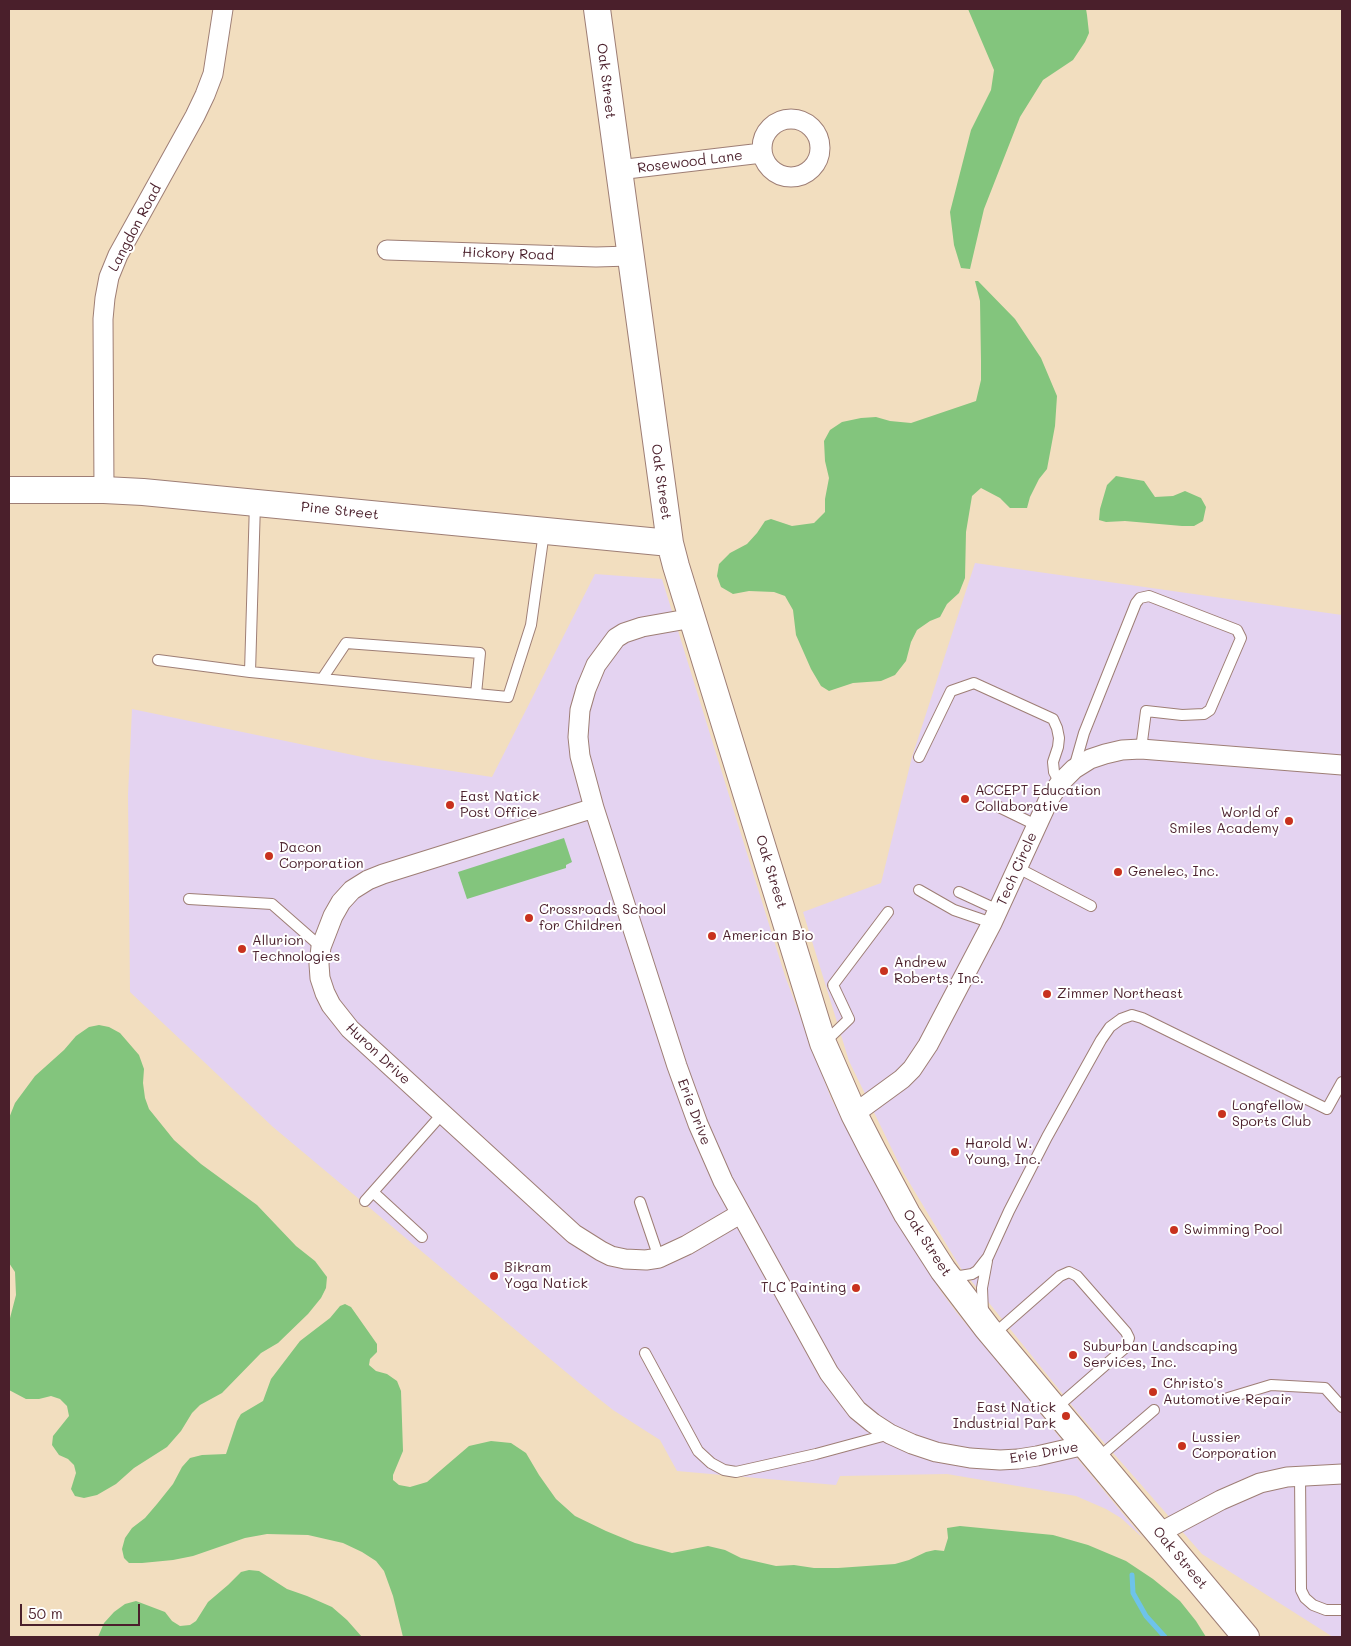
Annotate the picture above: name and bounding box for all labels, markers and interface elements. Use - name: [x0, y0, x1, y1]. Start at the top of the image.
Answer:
- street label: Oak Street: [593, 42, 619, 120]
- street label: Rosewood Lane: [636, 147, 744, 177]
- street label: Langdon Road: [105, 182, 165, 274]
- street label: Hickory Road: [462, 244, 554, 264]
- street label: Oak Street: [647, 443, 675, 521]
- street label: Pine Street: [300, 499, 380, 523]
- place label: ACCEPT Education Collaborative: [975, 783, 1101, 816]
- place label: East Natick Post Office: [460, 789, 539, 822]
- marker: ACCEPT Education Collaborative: [959, 793, 971, 805]
- marker: East Natick Post Office: [444, 799, 456, 811]
- place label: World of Smiles Academy: [1170, 805, 1279, 838]
- marker: World of Smiles Academy: [1283, 815, 1295, 827]
- street label: Tech Circle: [993, 830, 1041, 908]
- street label: Oak Street: [752, 833, 790, 911]
- place label: Dacon Corporation: [279, 840, 364, 872]
- marker: Dacon Corporation: [263, 850, 275, 862]
- place label: Genelec, Inc.: [1128, 864, 1219, 880]
- marker: Genelec, Inc.: [1112, 866, 1124, 878]
- place label: Crossroads School for Children: [539, 902, 666, 934]
- marker: Crossroads School for Children: [523, 912, 535, 924]
- place label: American Bio: [722, 928, 813, 944]
- marker: American Bio: [706, 930, 718, 942]
- place label: Allurion Technologies: [252, 933, 340, 966]
- marker: Allurion Technologies: [236, 943, 248, 955]
- place label: Andrew Roberts, Inc.: [894, 955, 984, 988]
- marker: Andrew Roberts, Inc.: [878, 965, 890, 977]
- place label: Zimmer Northeast: [1057, 986, 1183, 1002]
- marker: Zimmer Northeast: [1041, 988, 1053, 1000]
- street label: Huron Drive: [342, 1020, 414, 1088]
- street label: Erie Drive: [674, 1077, 714, 1147]
- place label: Longfellow Sports Club: [1232, 1098, 1311, 1130]
- marker: Longfellow Sports Club: [1216, 1108, 1228, 1120]
- place label: Harold W. Young, Inc.: [965, 1136, 1041, 1168]
- marker: Harold W. Young, Inc.: [949, 1146, 961, 1158]
- street label: Oak Street: [899, 1206, 955, 1280]
- place label: Swimming Pool: [1184, 1222, 1283, 1238]
- marker: Swimming Pool: [1168, 1224, 1180, 1236]
- place label: Bikram Yoga Natick: [504, 1260, 588, 1292]
- marker: Bikram Yoga Natick: [488, 1270, 500, 1282]
- place label: TLC Painting: [761, 1280, 846, 1296]
- marker: TLC Painting: [850, 1282, 862, 1294]
- place label: Suburban Landscaping Services, Inc.: [1083, 1339, 1237, 1371]
- marker: Suburban Landscaping Services, Inc.: [1067, 1349, 1079, 1361]
- place label: Christo's Automotive Repair: [1163, 1376, 1292, 1408]
- marker: Christo's Automotive Repair: [1147, 1386, 1159, 1398]
- place label: East Natick Industrial Park: [953, 1400, 1056, 1432]
- marker: East Natick Industrial Park: [1060, 1410, 1072, 1422]
- place label: Lussier Corporation: [1192, 1430, 1277, 1462]
- street label: Erie Drive: [1008, 1439, 1080, 1467]
- marker: Lussier Corporation: [1176, 1440, 1188, 1452]
- street label: Oak Street: [1149, 1523, 1211, 1593]
- scale bar: [22, 1594, 142, 1626]
- text: 50 m: [28, 1603, 63, 1623]

